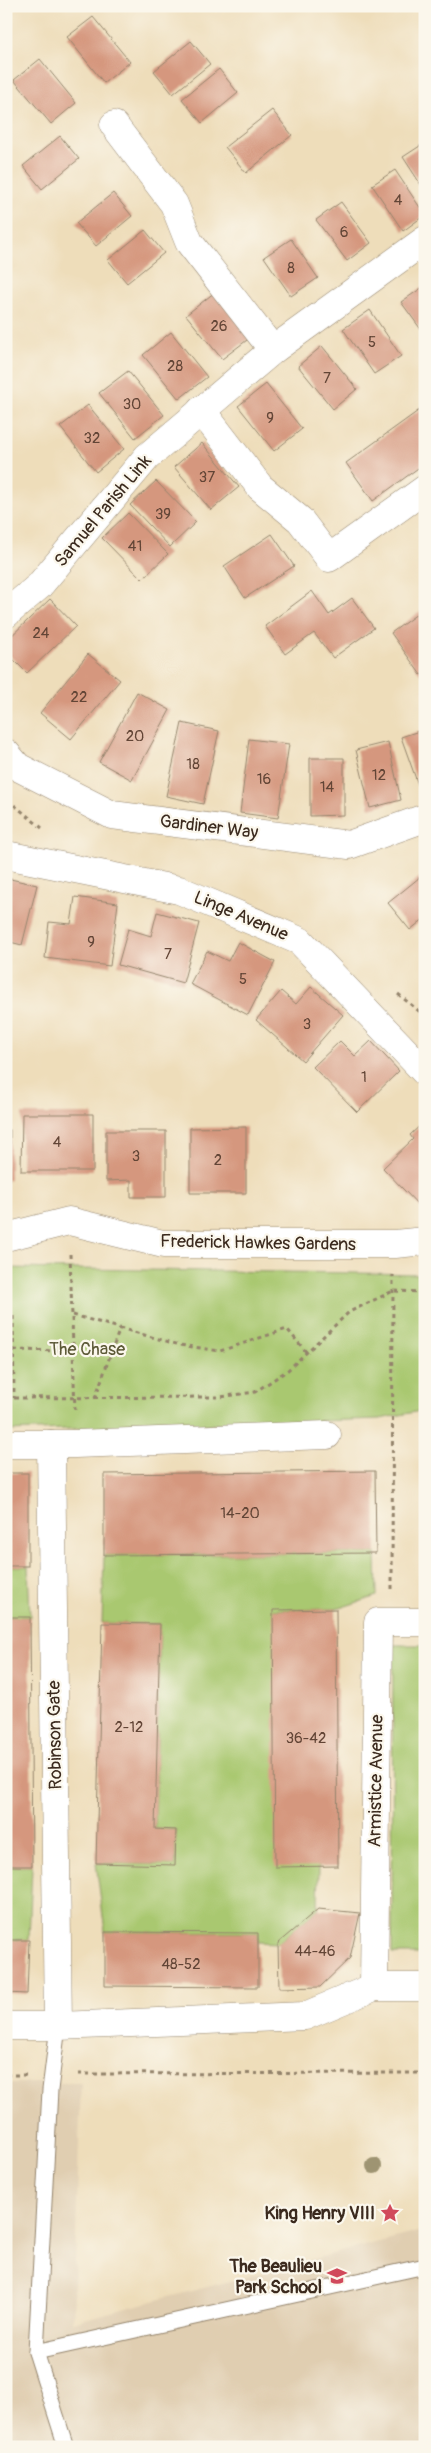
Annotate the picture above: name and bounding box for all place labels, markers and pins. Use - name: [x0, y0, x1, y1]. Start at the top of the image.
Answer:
- place label: King Henry VIII: [265, 2202, 375, 2225]
- place icon: King Henry VIII: [379, 2202, 401, 2224]
- place label: The Beaulieu Park School: [228, 2255, 322, 2299]
- school or university icon: The Beaulieu Park School: [326, 2265, 348, 2287]

